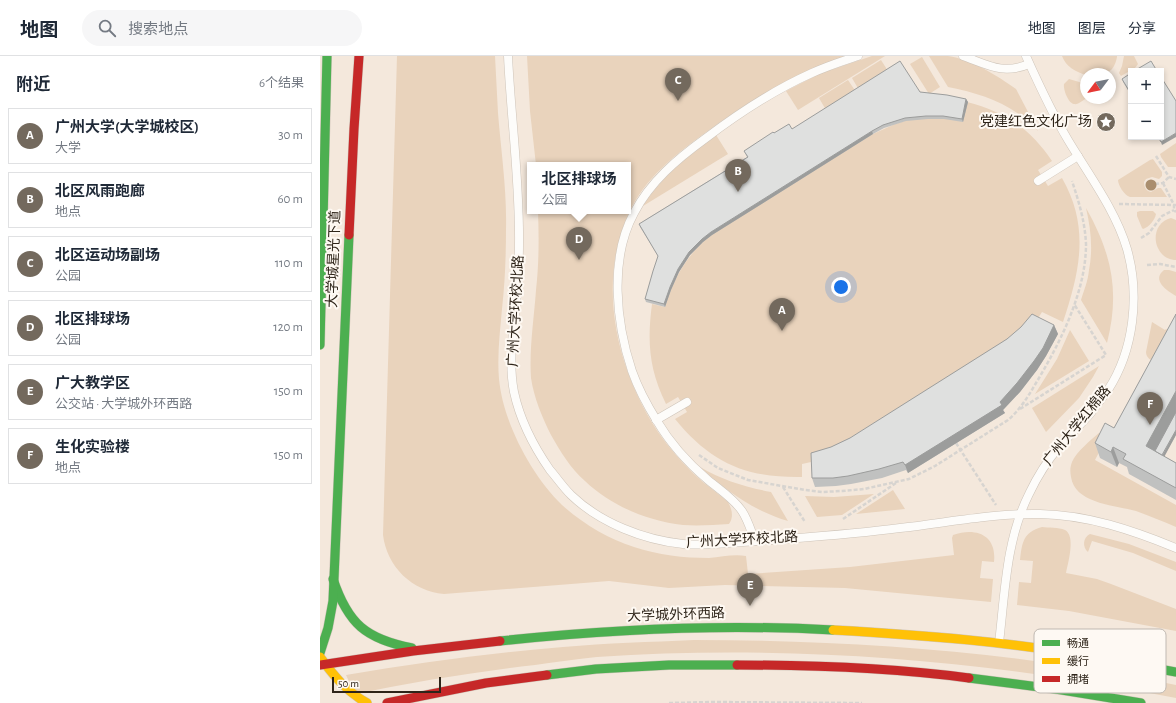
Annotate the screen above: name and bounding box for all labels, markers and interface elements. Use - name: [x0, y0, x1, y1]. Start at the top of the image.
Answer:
- search box: [82, 10, 362, 46]
- icon: search: [96, 17, 118, 39]
- text: 地图: [20, 21, 58, 40]
- text: 搜索地点: [128, 22, 188, 37]
- text: 地图: [1028, 22, 1056, 36]
- text: 图层: [1078, 22, 1106, 36]
- text: 分享: [1128, 22, 1156, 36]
- pin: C: [665, 68, 691, 101]
- north arrow: [1080, 68, 1116, 104]
- map controls: [1128, 68, 1164, 140]
- button: +: [1128, 68, 1164, 104]
- text: 附近: [16, 76, 50, 93]
- text: 6个结果: [259, 77, 304, 90]
- button: −: [1128, 104, 1164, 140]
- place icon: 党建红色文化广场: [1095, 111, 1117, 133]
- place label: 党建红色文化广场: [980, 113, 1092, 129]
- text: 广州大学(大学城校区): [55, 120, 199, 135]
- text: A: [26, 129, 34, 142]
- text: 30 m: [278, 129, 303, 142]
- text: 大学: [55, 142, 81, 155]
- pin: B: [725, 159, 751, 192]
- popup: [527, 162, 631, 214]
- text: 北区排球场: [541, 172, 617, 187]
- text: 北区风雨跑廊: [55, 184, 145, 199]
- text: B: [26, 193, 34, 206]
- text: 60 m: [277, 193, 303, 206]
- text: 公园: [541, 194, 568, 207]
- text: 地点: [55, 206, 81, 219]
- street label: 大学城星光下道: [324, 210, 343, 308]
- pin: D: [566, 227, 592, 260]
- text: 北区运动场副场: [55, 248, 160, 263]
- street label: 广州大学环校北路: [504, 255, 526, 367]
- text: C: [27, 257, 33, 270]
- text: 110 m: [275, 257, 303, 270]
- text: 公园: [55, 270, 81, 283]
- your location: [831, 277, 851, 297]
- pin: A: [769, 298, 795, 331]
- text: 北区排球场: [55, 312, 130, 327]
- text: D: [26, 321, 34, 334]
- text: 120 m: [273, 321, 303, 334]
- text: 公园: [55, 334, 81, 347]
- text: 广大教学区: [55, 376, 130, 391]
- street label: 广州大学红棉路: [1039, 382, 1113, 468]
- text: E: [27, 385, 33, 398]
- text: 150 m: [274, 385, 303, 398]
- pin: F: [1137, 392, 1163, 425]
- text: 公交站 · 大学城外环西路: [55, 398, 192, 411]
- text: 生化实验楼: [55, 440, 130, 455]
- text: F: [27, 449, 33, 462]
- text: 150 m: [274, 449, 303, 462]
- text: 地点: [55, 462, 81, 475]
- street label: 广州大学环校北路: [686, 528, 798, 550]
- pin: E: [737, 573, 763, 606]
- street label: 大学城外环西路: [627, 604, 725, 624]
- legend: [1034, 629, 1166, 693]
- text: 畅通: [1067, 637, 1089, 649]
- text: 缓行: [1067, 655, 1089, 667]
- text: 拥堵: [1067, 674, 1089, 685]
- scale bar: [332, 675, 441, 694]
- text: 50 m: [338, 678, 359, 689]

